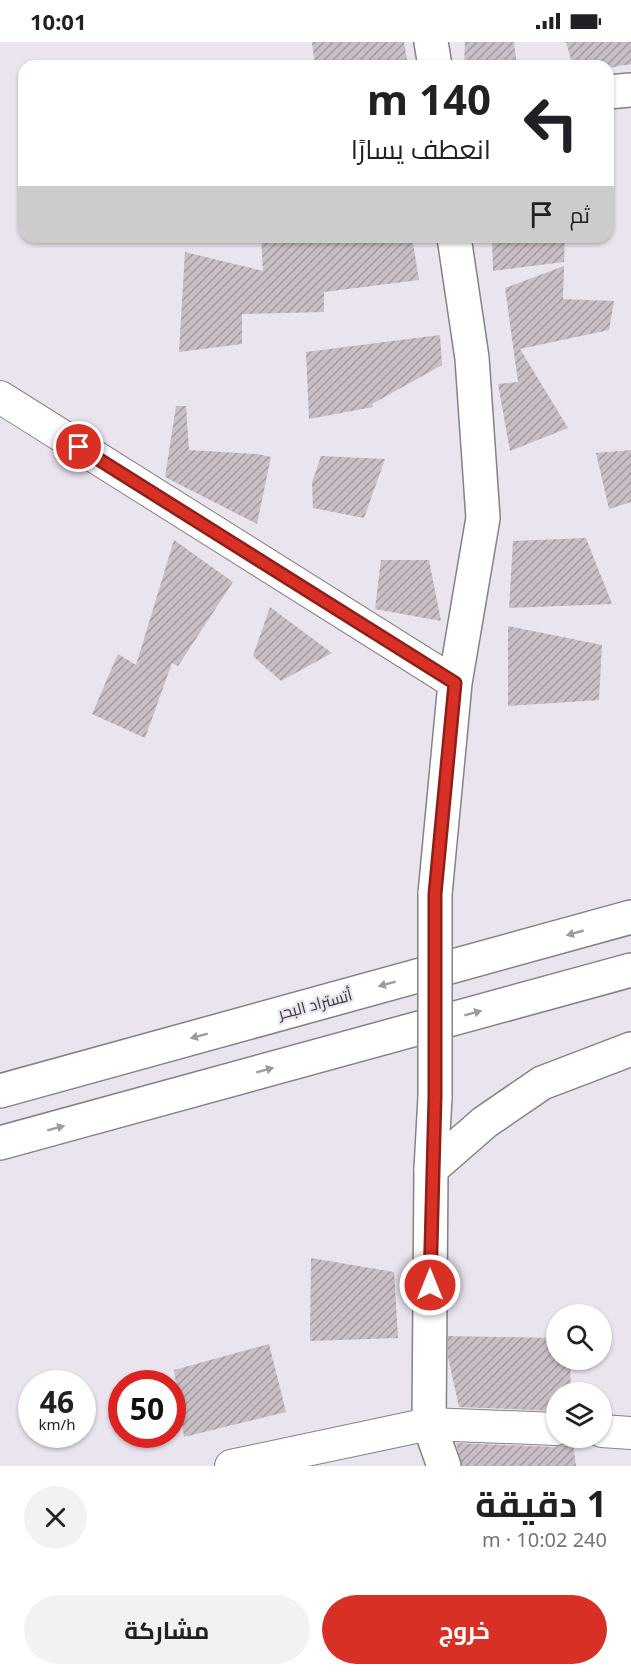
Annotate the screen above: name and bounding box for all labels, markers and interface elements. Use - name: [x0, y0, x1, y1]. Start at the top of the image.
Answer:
- text: 10:01: [30, 6, 87, 36]
- text: 140 m: [367, 70, 491, 127]
- icon: left: [512, 84, 590, 162]
- text: انعطف يسارًا: [351, 130, 491, 167]
- icon: arrive: [525, 198, 558, 231]
- text: ثم: [570, 199, 590, 229]
- pin: [53, 421, 104, 472]
- icon: arrive: [62, 430, 95, 463]
- one-way arrow: [566, 929, 584, 938]
- one-way arrow: [377, 980, 396, 990]
- street label: أتستراد البحر: [275, 984, 354, 1025]
- one-way arrow: [464, 1008, 482, 1017]
- one-way arrow: [189, 1031, 208, 1041]
- one-way arrow: [256, 1065, 274, 1075]
- one-way arrow: [48, 1123, 66, 1132]
- position arrow: [398, 1253, 462, 1317]
- map controls: [546, 1304, 612, 1448]
- button: search: [546, 1304, 612, 1370]
- speed limit sign: 50: [108, 1370, 186, 1448]
- text: 46: [40, 1381, 74, 1422]
- button: layers: [546, 1382, 612, 1448]
- text: km/h: [39, 1414, 75, 1434]
- text: 1 دقيقة: [475, 1479, 607, 1528]
- button: close: [24, 1486, 87, 1549]
- text: 240 m · 10:02: [482, 1526, 607, 1553]
- button: مشاركة: [24, 1595, 310, 1664]
- button: خروج: [322, 1595, 607, 1664]

